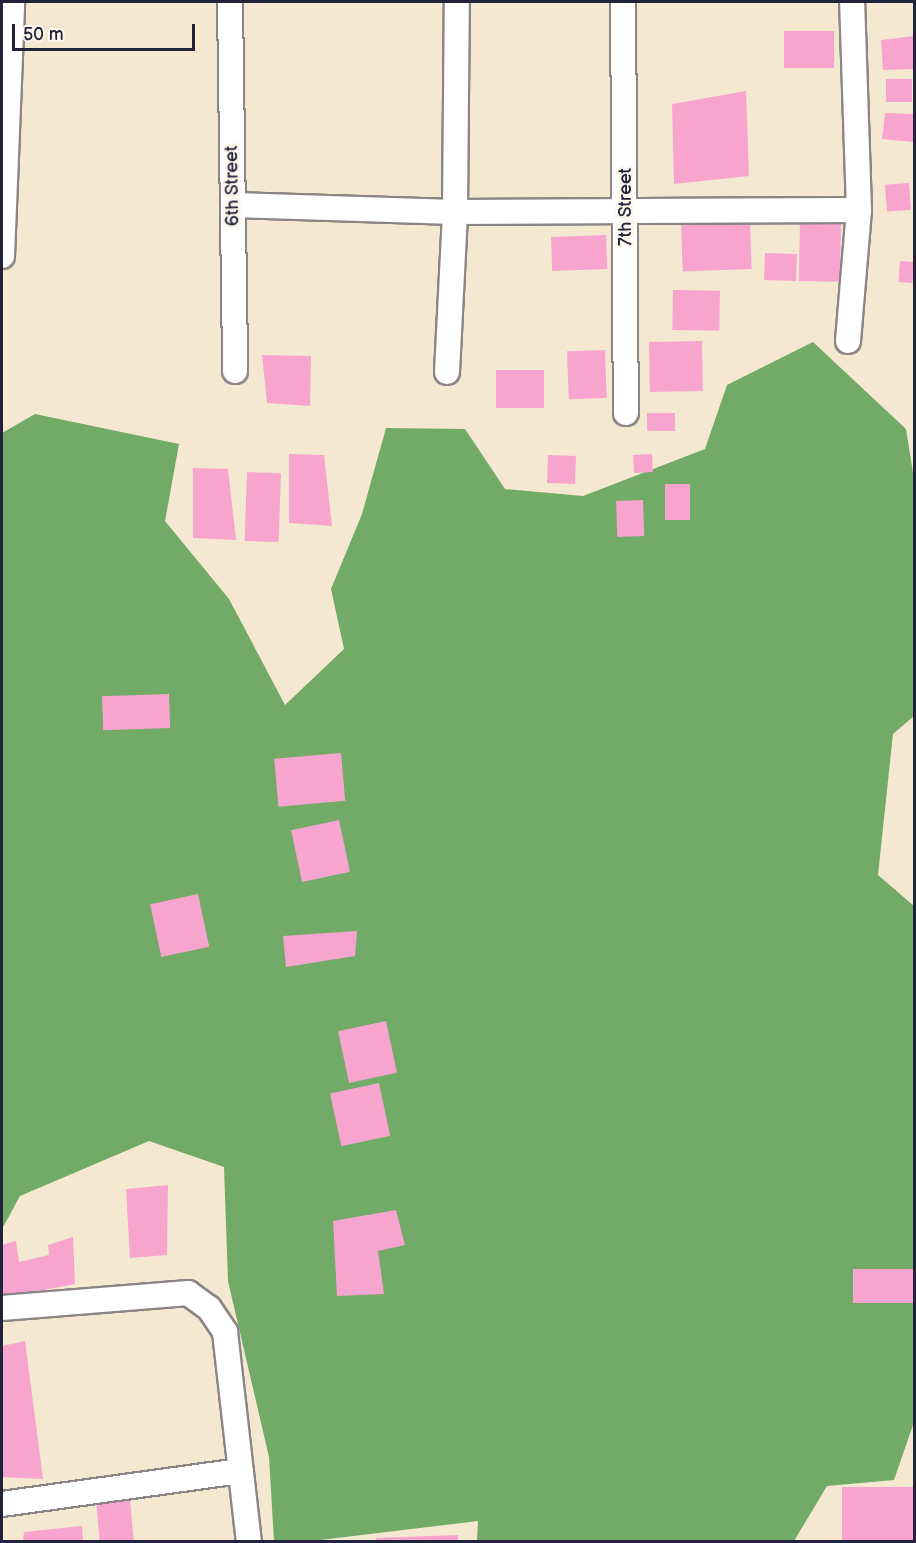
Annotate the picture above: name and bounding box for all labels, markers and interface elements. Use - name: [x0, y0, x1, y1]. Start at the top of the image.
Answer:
- scale bar: [15, 12, 198, 50]
- text: 50 m: [23, 24, 64, 45]
- street label: 6th Street: [221, 145, 245, 227]
- street label: 7th Street: [615, 168, 637, 246]

